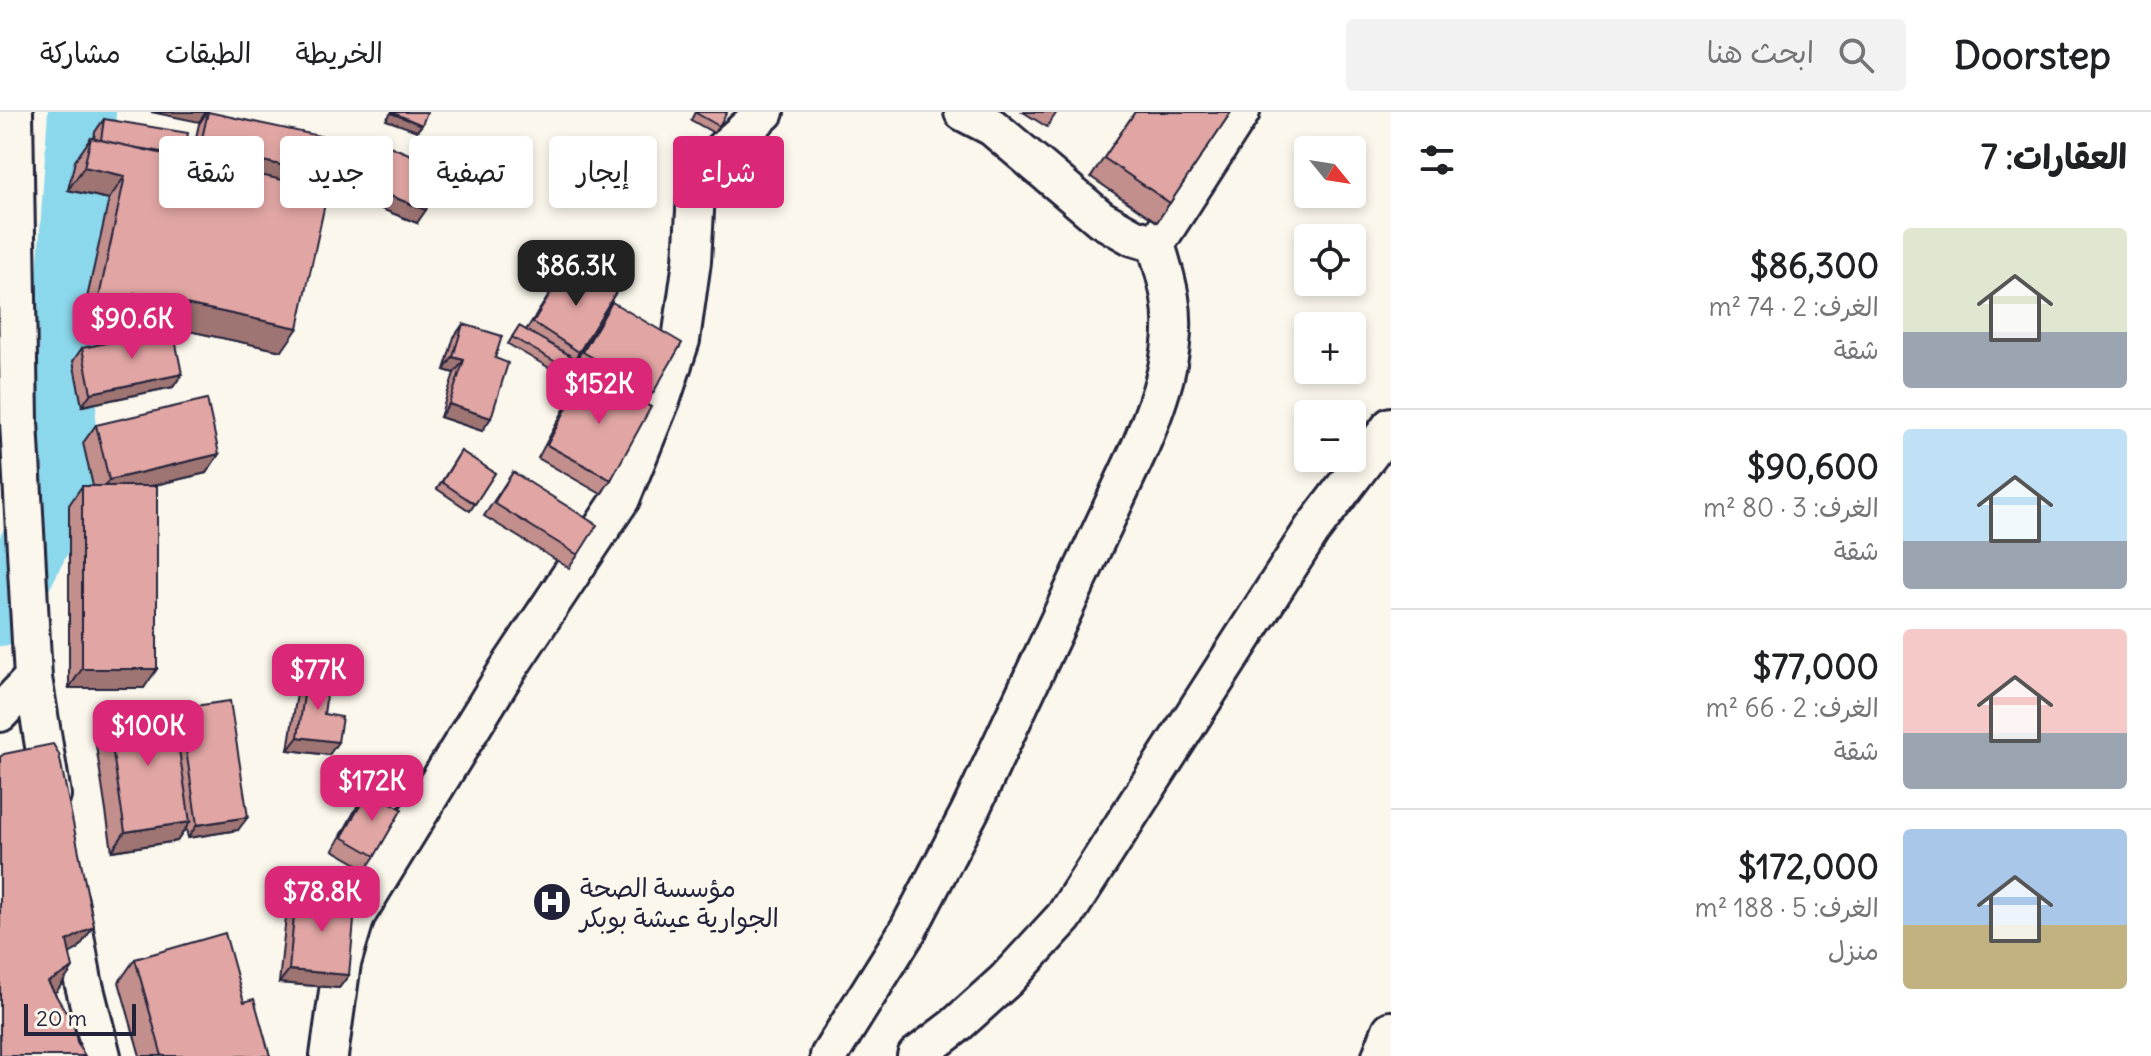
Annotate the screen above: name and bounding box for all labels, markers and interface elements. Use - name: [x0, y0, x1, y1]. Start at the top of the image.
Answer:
- search box: [1346, 19, 1906, 91]
- text: Doorstep: [1954, 32, 2111, 79]
- text: ابحث هنا: [1707, 33, 1814, 71]
- icon: search: [1834, 33, 1878, 77]
- text: مشاركة: [40, 35, 121, 71]
- text: الطبقات: [165, 35, 251, 71]
- text: الخريطة: [295, 35, 383, 71]
- text: العقارات: 7: [1981, 135, 2127, 178]
- chip: شقة: [159, 136, 264, 208]
- chip: جديد: [280, 136, 393, 208]
- chip: تصفية: [409, 136, 533, 208]
- chip: إيجار: [549, 136, 657, 208]
- chip: شراء: [673, 136, 784, 208]
- north arrow: [1294, 136, 1366, 208]
- map controls: [1294, 136, 1366, 472]
- icon: filters: [1415, 138, 1459, 182]
- button: locate: [1294, 224, 1366, 296]
- pin: $86.3K: [511, 240, 641, 308]
- text: $86,300: [1750, 244, 1879, 287]
- text: $86.3K: [536, 249, 616, 282]
- icon: home: [1967, 260, 2063, 356]
- text: الغرف: 2 · 74 m²: [1709, 290, 1879, 323]
- pin: $90.6K: [67, 293, 197, 361]
- text: $90.6K: [91, 302, 173, 335]
- button: +: [1294, 312, 1366, 384]
- text: شقة: [1834, 333, 1879, 366]
- pin: $152K: [543, 358, 655, 426]
- text: $152K: [564, 367, 634, 400]
- button: −: [1294, 400, 1366, 472]
- text: $90,600: [1747, 445, 1879, 488]
- icon: home: [1967, 461, 2063, 557]
- text: الغرف: 3 · 80 m²: [1703, 491, 1879, 524]
- text: شقة: [1834, 534, 1879, 567]
- pin: $77K: [271, 644, 365, 712]
- text: $77,000: [1753, 645, 1879, 688]
- text: $77K: [290, 653, 346, 686]
- icon: home: [1967, 661, 2063, 757]
- text: الغرف: 2 · 66 m²: [1706, 691, 1879, 724]
- pin: $100K: [92, 700, 204, 768]
- text: $100K: [111, 709, 185, 742]
- text: شقة: [1834, 734, 1879, 767]
- pin: $172K: [316, 755, 428, 823]
- text: $172K: [338, 764, 406, 797]
- text: $172,000: [1738, 845, 1879, 888]
- icon: home: [1967, 861, 2063, 957]
- pin: $78.8K: [257, 866, 387, 934]
- place label: مؤسسة الصحة الجوارية عيشة بوبكر: [578, 871, 779, 935]
- text: $78.8K: [283, 875, 361, 908]
- hospital icon: مؤسسة الصحة الجوارية عيشة بوبكر: [531, 881, 573, 923]
- text: الغرف: 5 · 188 m²: [1695, 891, 1879, 924]
- text: منزل: [1828, 934, 1879, 967]
- scale bar: [24, 1000, 136, 1036]
- text: 20 m: [36, 1004, 87, 1032]

